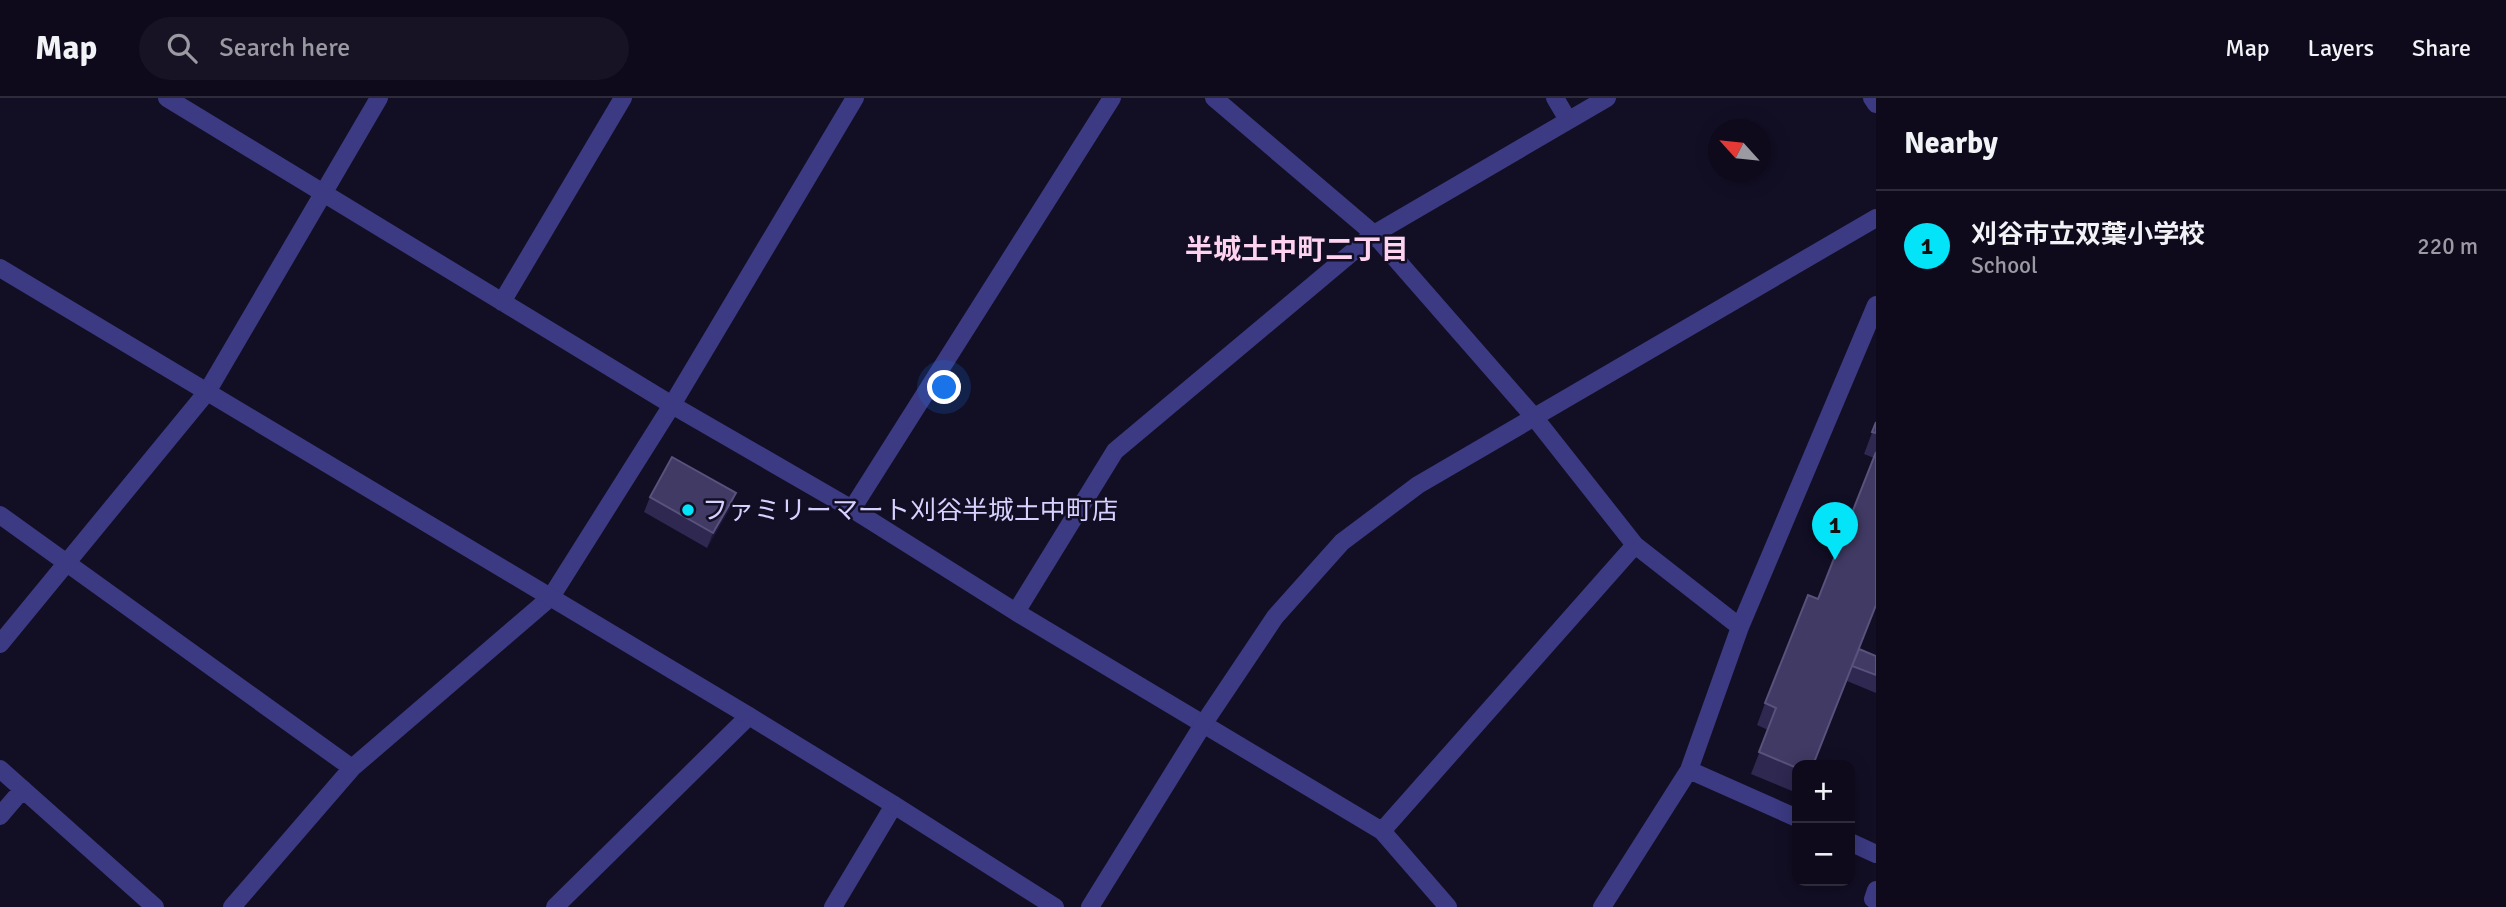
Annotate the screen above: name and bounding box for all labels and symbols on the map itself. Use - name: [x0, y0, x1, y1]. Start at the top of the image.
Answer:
- north arrow: [1708, 119, 1771, 182]
- district label: 半城土中町二丁目: [1185, 233, 1409, 267]
- your location: [927, 370, 961, 404]
- place label: ファミリーマート刈谷半城土中町店: [702, 495, 1118, 527]
- marker: ファミリーマート刈谷半城土中町店: [680, 502, 696, 518]
- pin: 1: [1812, 502, 1858, 560]

